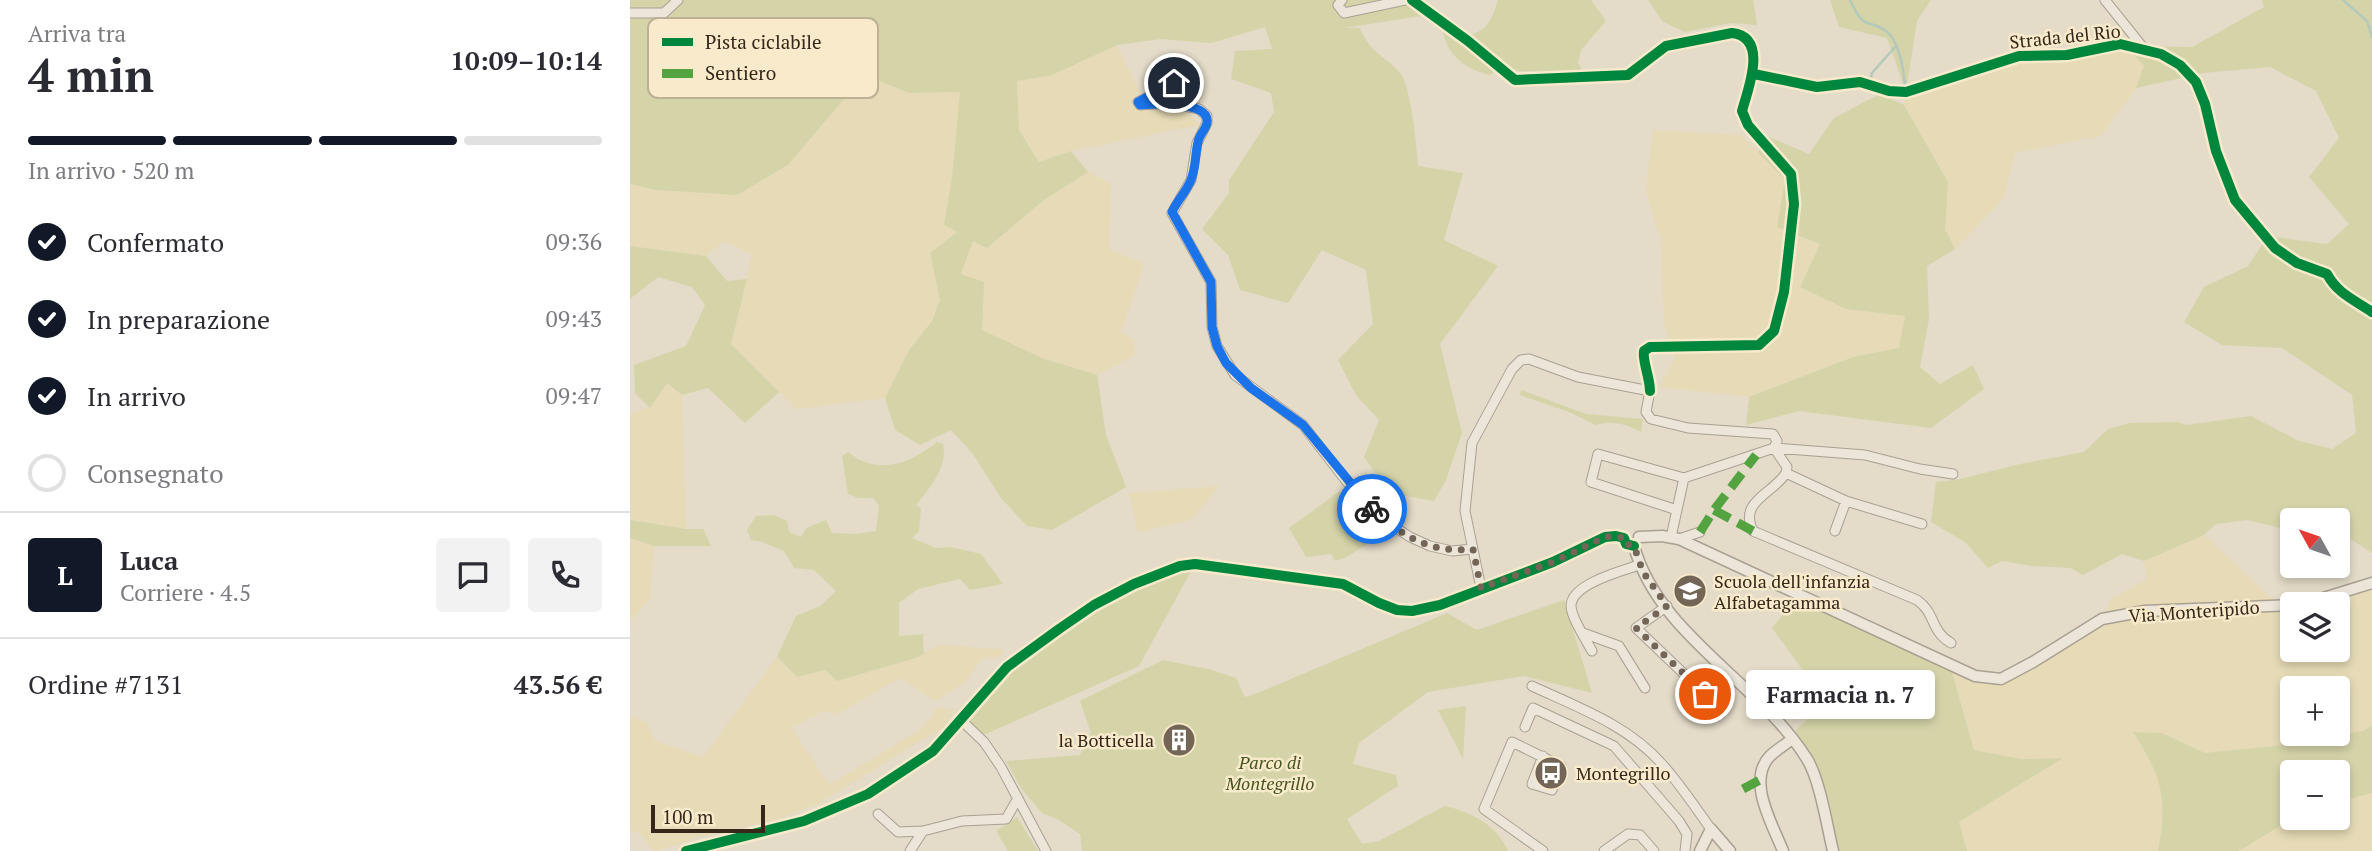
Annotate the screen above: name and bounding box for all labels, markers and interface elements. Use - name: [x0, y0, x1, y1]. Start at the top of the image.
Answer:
- text: Arriva tra: [28, 18, 126, 49]
- legend: [648, 18, 878, 98]
- street label: Strada del Rio: [2008, 18, 2122, 54]
- text: Pista ciclabile: [705, 29, 822, 54]
- text: 10:09–10:14: [450, 43, 602, 77]
- text: 4 min: [28, 44, 154, 105]
- pin: [1144, 53, 1204, 113]
- text: Sentiero: [705, 60, 776, 85]
- icon: home: [1155, 64, 1193, 102]
- text: In arrivo · 520 m: [28, 155, 194, 186]
- icon: check: [28, 223, 66, 261]
- text: Confermato: [87, 225, 224, 259]
- text: 09:36: [545, 226, 602, 257]
- icon: check: [28, 300, 66, 338]
- text: In preparazione: [87, 302, 270, 336]
- text: 09:43: [545, 303, 602, 334]
- icon: check: [28, 377, 66, 415]
- text: In arrivo: [87, 379, 186, 413]
- text: 09:47: [545, 380, 602, 411]
- text: Consegnato: [87, 456, 224, 490]
- courier: [1337, 474, 1407, 544]
- icon: bike: [1353, 490, 1391, 528]
- north arrow: [2280, 508, 2350, 578]
- map controls: [2280, 508, 2350, 830]
- button: chat: [436, 538, 510, 612]
- button: phone: [528, 538, 602, 612]
- text: Luca: [120, 543, 178, 577]
- text: L: [57, 558, 73, 592]
- place label: Scuola dell'infanzia Alfabetagamma: [1714, 569, 1870, 614]
- school or university icon: Scuola dell'infanzia Alfabetagamma: [1671, 572, 1709, 610]
- text: Corriere · 4.5: [120, 577, 251, 608]
- button: layers: [2280, 592, 2350, 662]
- street label: Via Monteripido: [2128, 594, 2260, 628]
- pin: [1675, 664, 1735, 724]
- text: Ordine #7131: [28, 667, 184, 701]
- text: 43.56 €: [514, 667, 602, 701]
- callout: Farmacia n. 7: [1747, 670, 1936, 718]
- icon: bag: [1686, 675, 1724, 713]
- button: +: [2280, 676, 2350, 746]
- text: Farmacia n. 7: [1767, 679, 1914, 710]
- building icon: la Botticella: [1160, 721, 1198, 759]
- place label: la Botticella: [1058, 728, 1154, 752]
- park label: Parco di Montegrillo: [1225, 750, 1314, 795]
- bus stop icon: Montegrillo: [1532, 754, 1570, 792]
- button: −: [2280, 760, 2350, 830]
- place label: Montegrillo: [1576, 761, 1671, 785]
- scale bar: [651, 802, 765, 834]
- text: 100 m: [662, 804, 713, 829]

